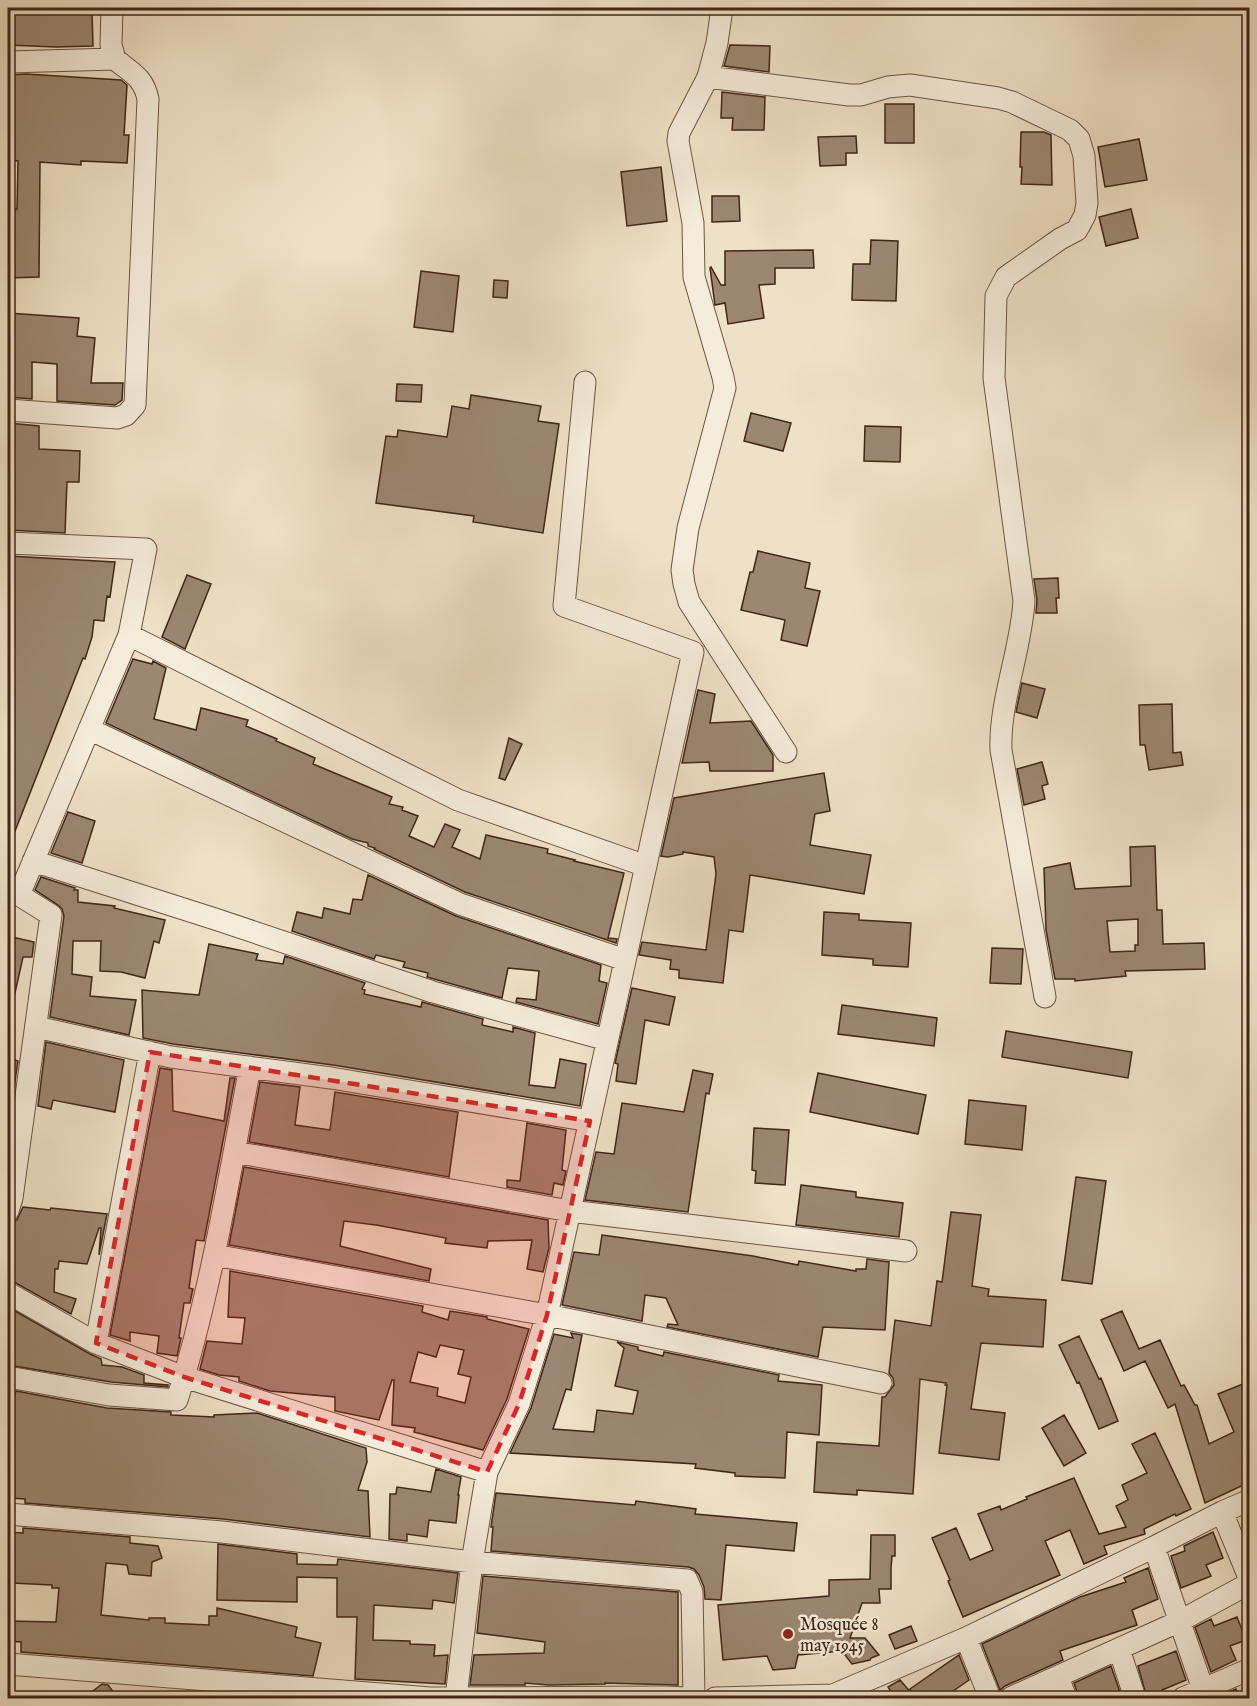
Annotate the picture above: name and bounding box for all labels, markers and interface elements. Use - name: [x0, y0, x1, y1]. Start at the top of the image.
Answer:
- place label: Mosquée 8 may 1945: [800, 1614, 879, 1658]
- marker: Mosquée 8 may 1945: [781, 1627, 795, 1641]

